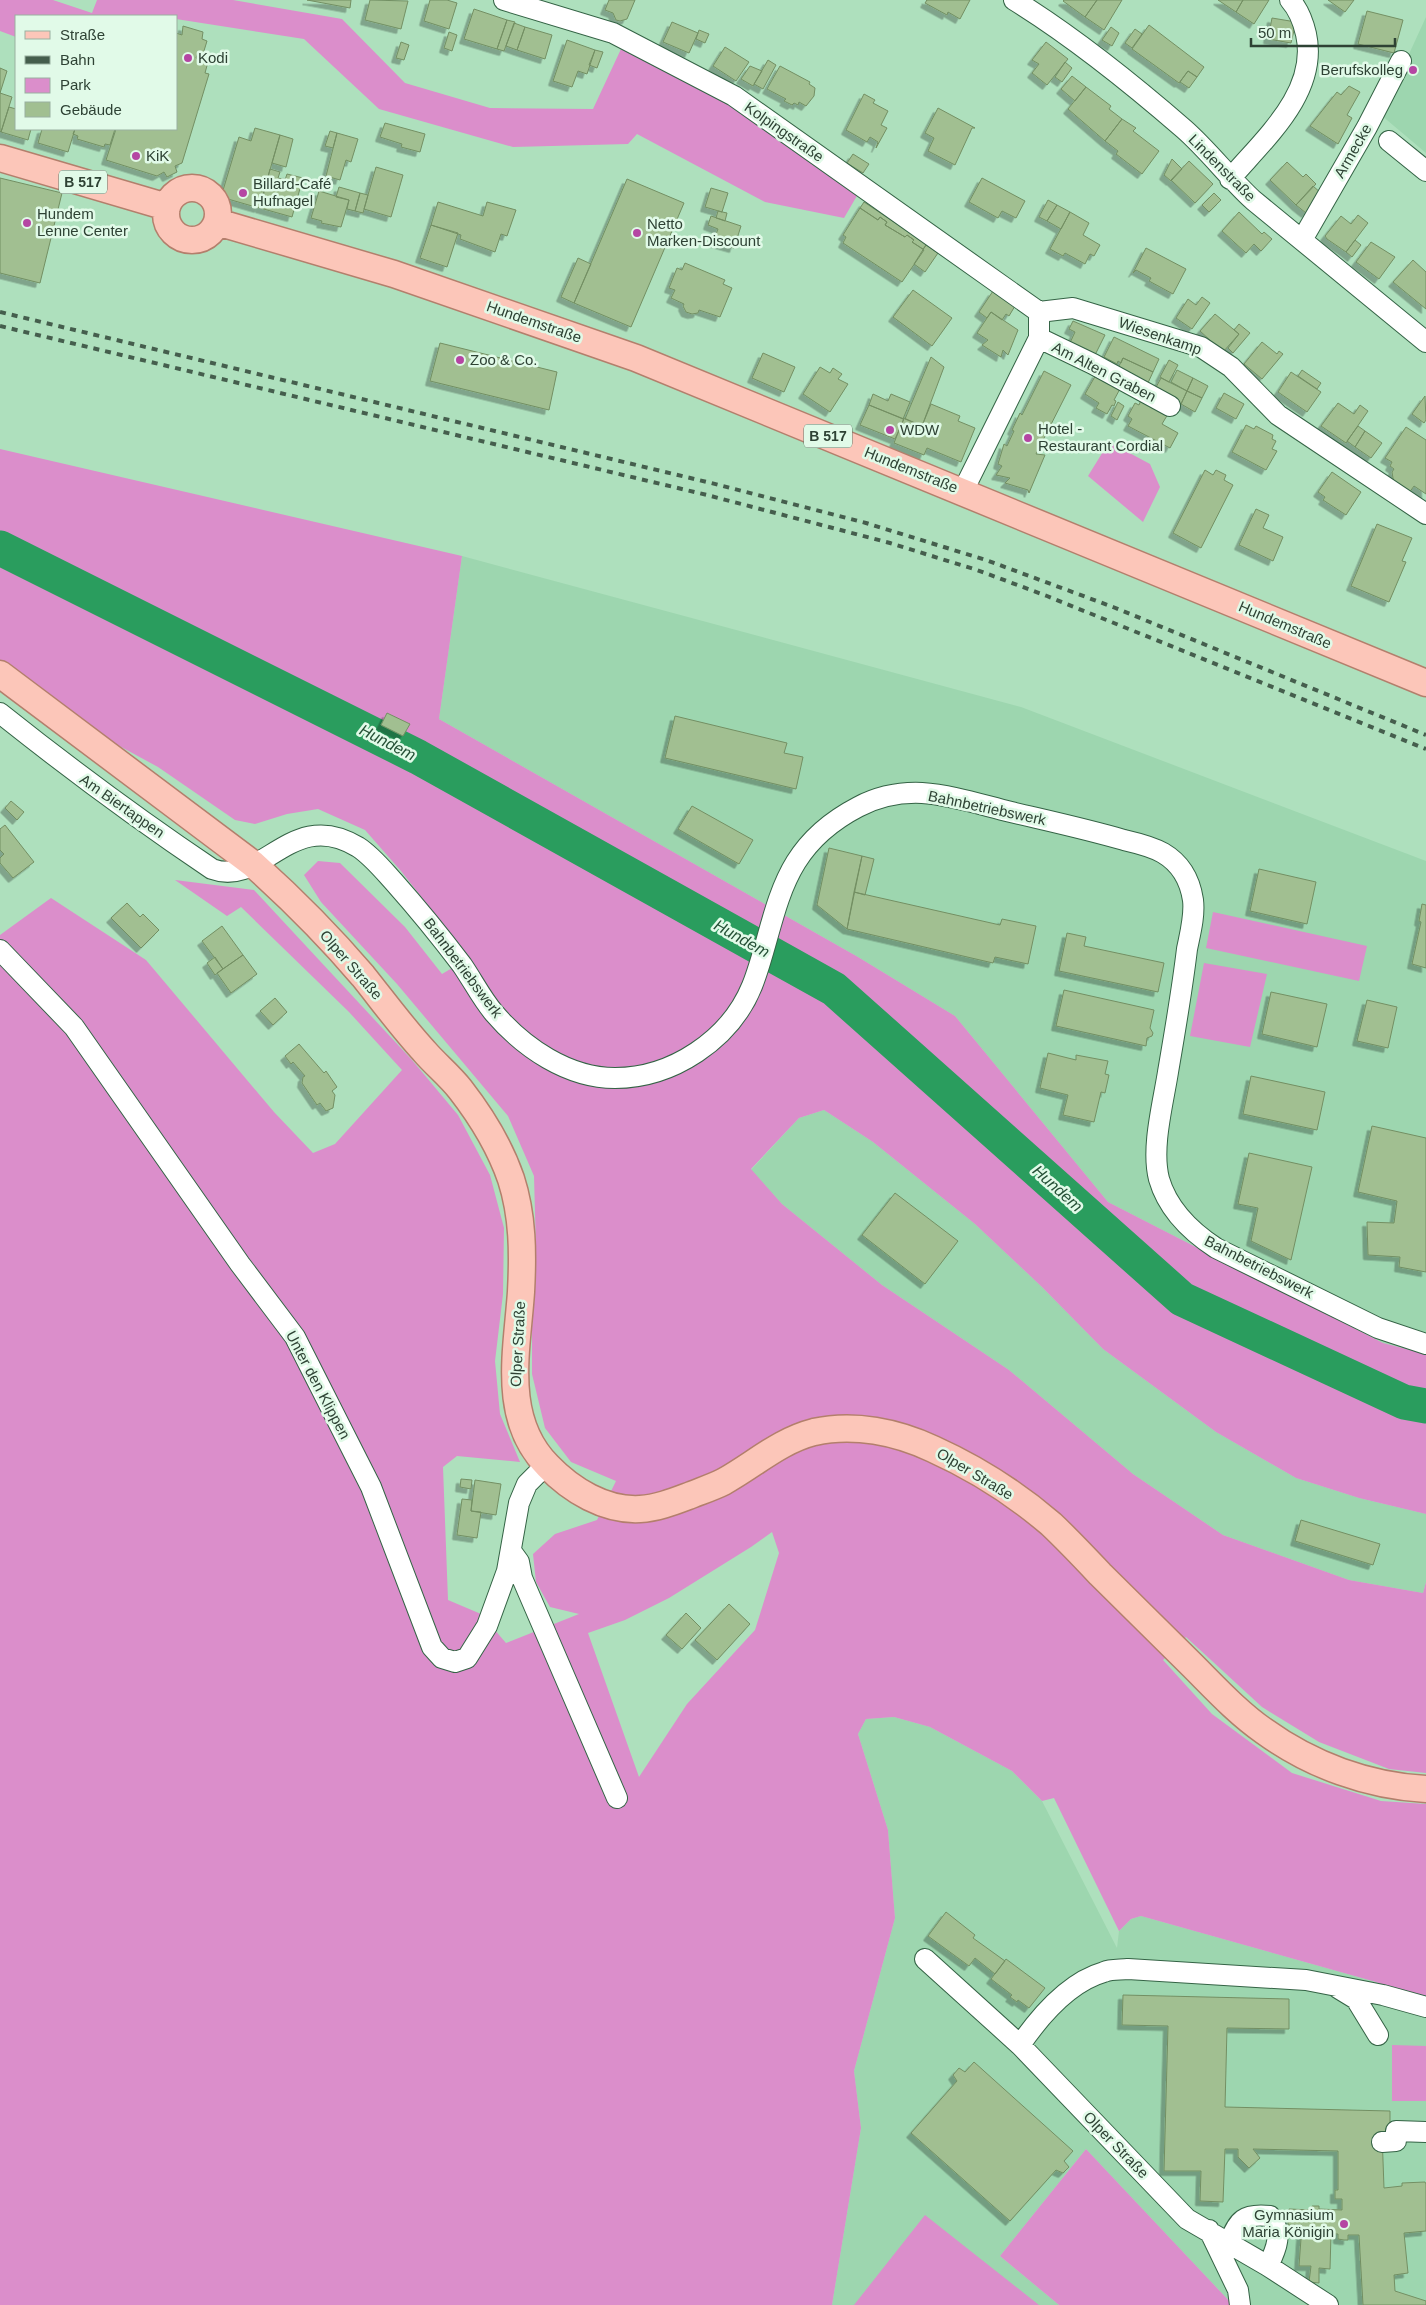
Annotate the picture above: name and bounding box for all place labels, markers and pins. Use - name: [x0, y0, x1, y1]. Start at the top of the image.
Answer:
- place label: Kodi: [198, 49, 228, 66]
- marker: Kodi: [182, 52, 194, 64]
- place label: Berufskolleg: [1320, 61, 1403, 78]
- marker: Berufskolleg: [1407, 64, 1419, 76]
- place label: KiK: [146, 147, 169, 164]
- marker: KiK: [130, 150, 142, 162]
- place label: Billard-Café Hufnagel: [253, 175, 331, 209]
- marker: Billard-Café Hufnagel: [237, 187, 249, 199]
- place label: Hundem Lenne Center: [37, 205, 128, 239]
- place label: Netto Marken-Discount: [647, 215, 761, 249]
- marker: Hundem Lenne Center: [21, 217, 33, 229]
- marker: Netto Marken-Discount: [631, 227, 643, 239]
- place label: Zoo & Co.: [470, 351, 538, 368]
- marker: Zoo & Co.: [454, 354, 466, 366]
- place label: Hotel - Restaurant Cordial: [1038, 420, 1163, 454]
- place label: WDW: [900, 421, 940, 438]
- marker: WDW: [884, 424, 896, 436]
- marker: Hotel - Restaurant Cordial: [1022, 432, 1034, 444]
- place label: Gymnasium Maria Königin: [1242, 2206, 1334, 2240]
- marker: Gymnasium Maria Königin: [1338, 2218, 1350, 2230]

